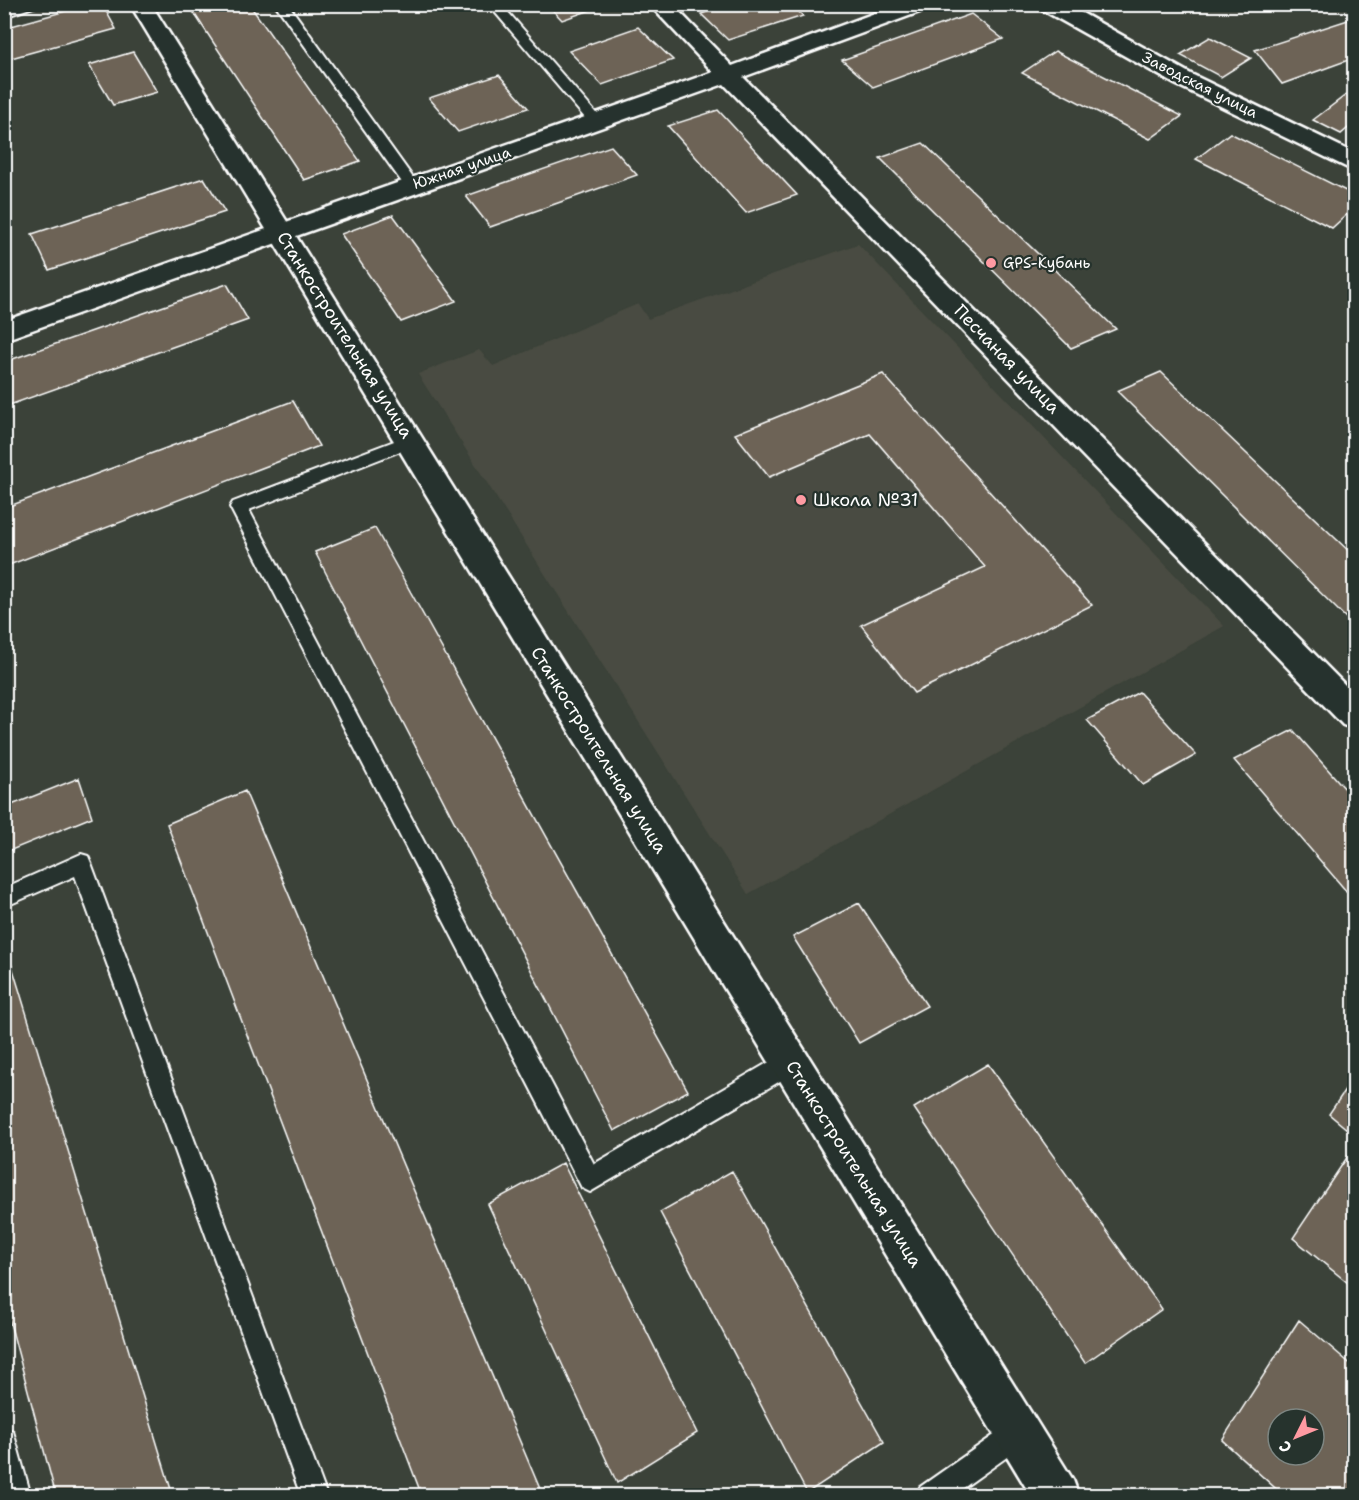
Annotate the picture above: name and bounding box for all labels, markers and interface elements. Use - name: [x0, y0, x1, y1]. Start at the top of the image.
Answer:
- street label: Заводская улица: [1139, 47, 1262, 123]
- street label: Южная улица: [410, 142, 514, 194]
- street label: Станкостроительная улица: [271, 227, 419, 443]
- place label: GPS-Кубань: [1003, 253, 1091, 273]
- marker: GPS-Кубань: [984, 256, 998, 270]
- street label: Песчаная улица: [949, 299, 1065, 419]
- place label: Школа №31: [813, 488, 918, 512]
- marker: Школа №31: [794, 493, 808, 507]
- street label: Станкостроительная улица: [525, 642, 673, 858]
- street label: Станкостроительная улица: [780, 1056, 928, 1272]
- north arrow: [1266, 1407, 1326, 1467]
- text: С: [1274, 1436, 1296, 1458]

